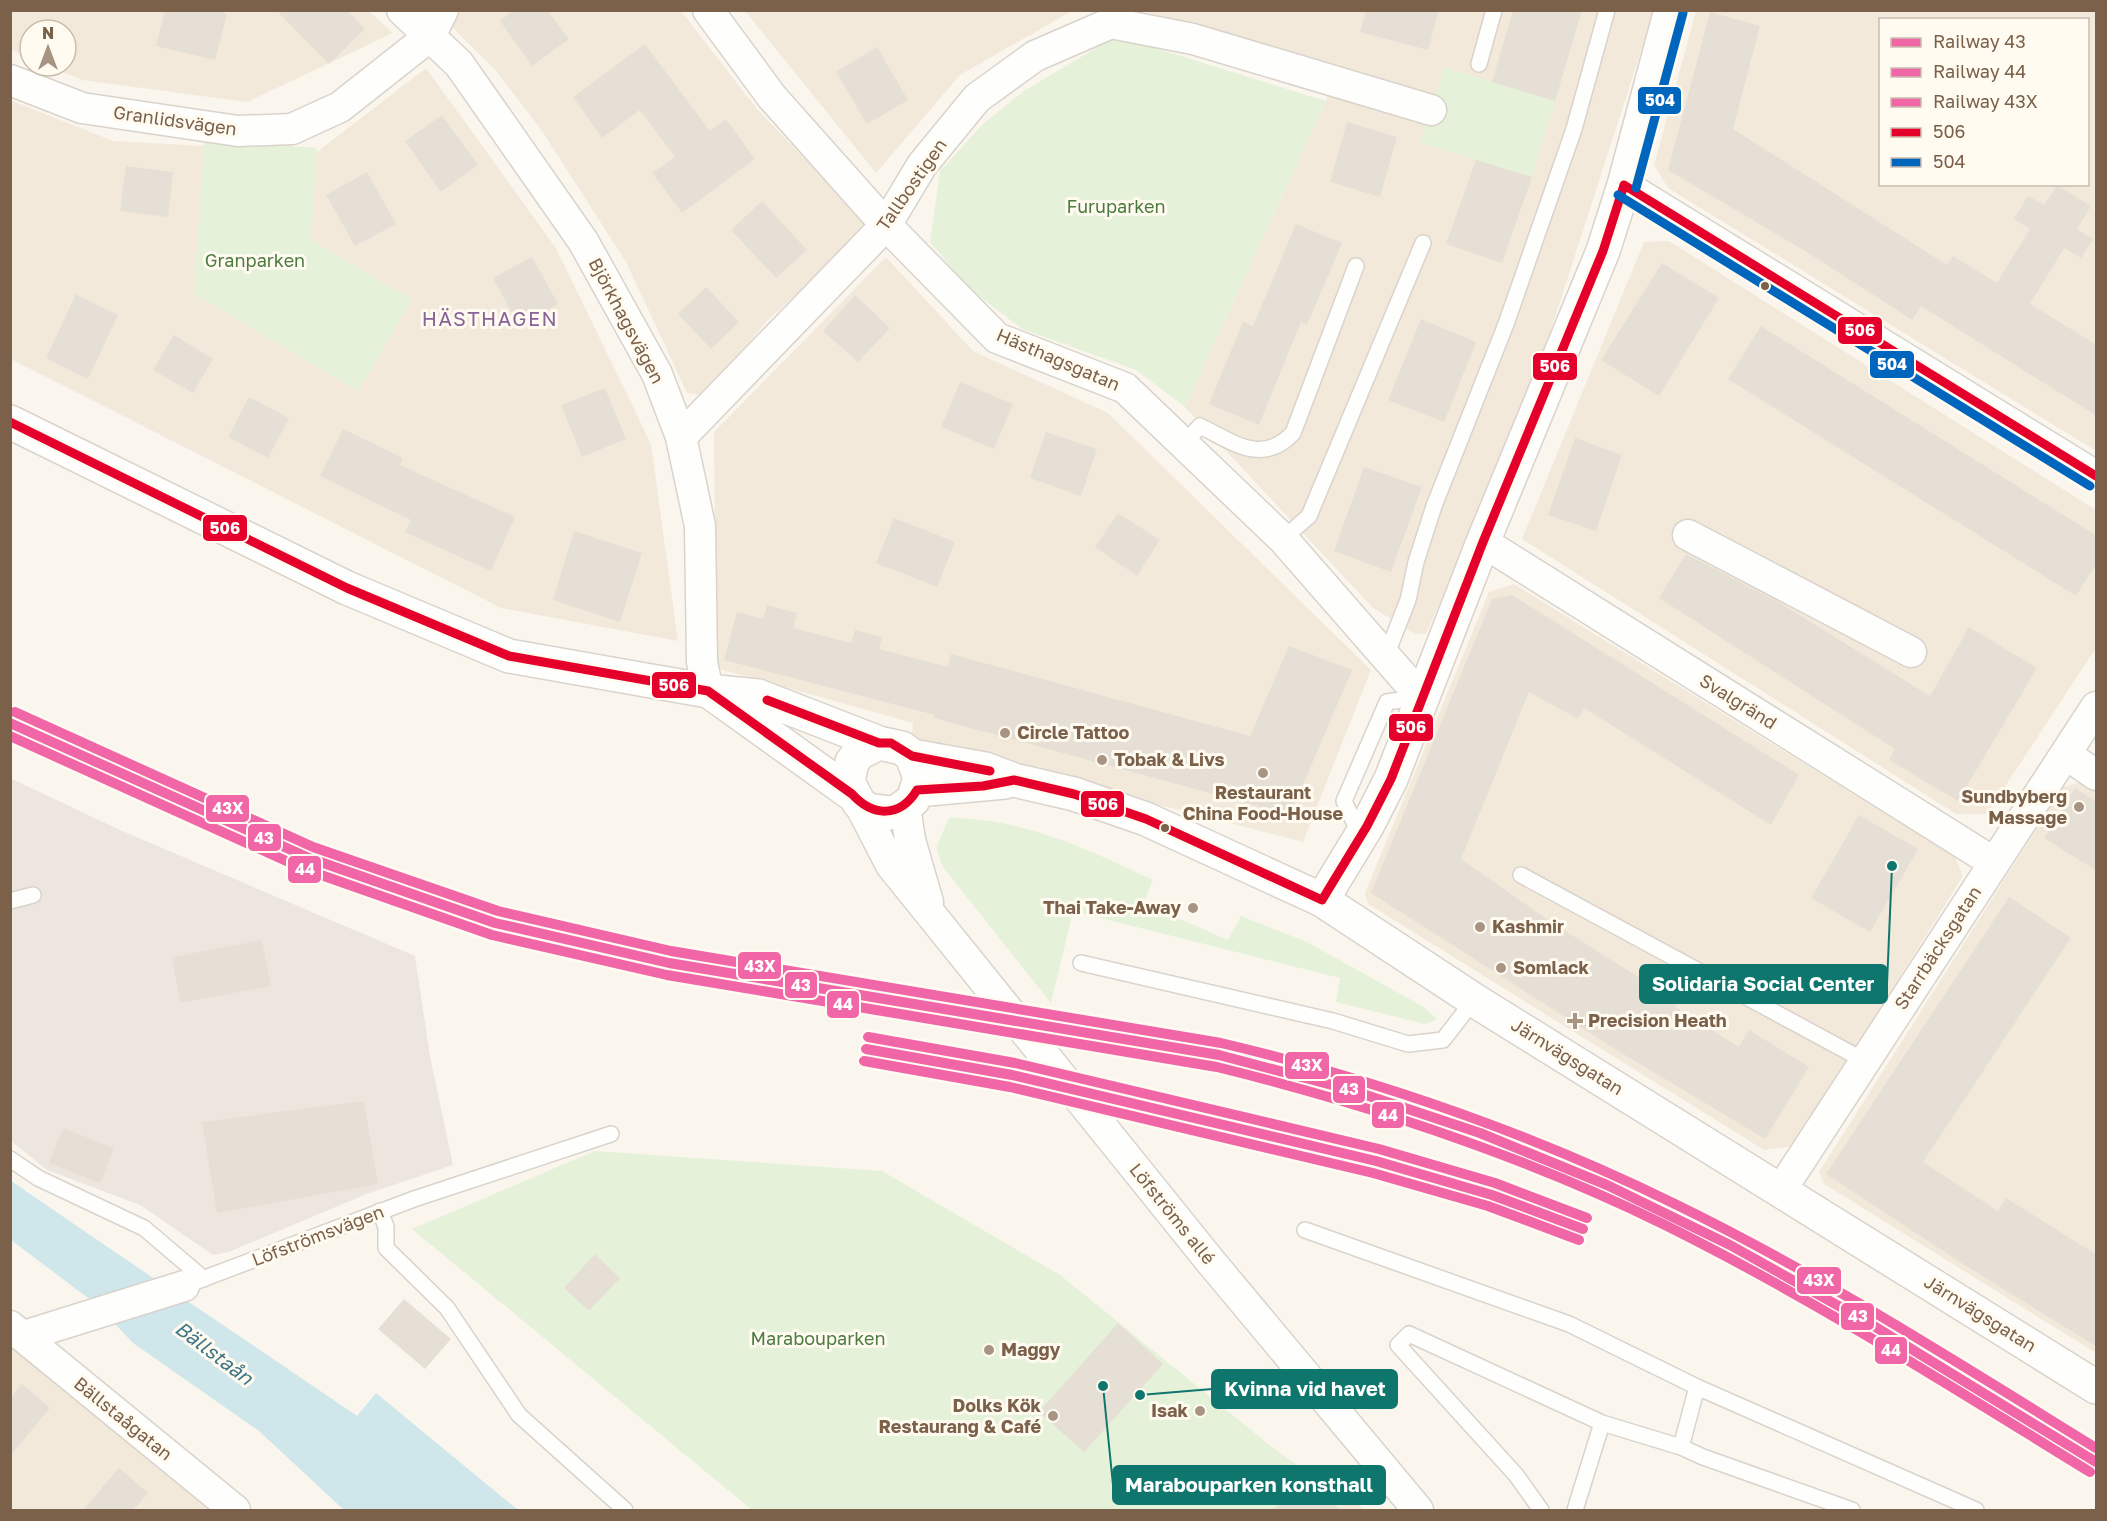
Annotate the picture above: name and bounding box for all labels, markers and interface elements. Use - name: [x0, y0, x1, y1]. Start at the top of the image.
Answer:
- north arrow: [18, 18, 78, 78]
- legend: [1879, 18, 2089, 186]
- text: N: [42, 23, 54, 43]
- text: Railway 43: [1933, 30, 2026, 52]
- text: Railway 44: [1933, 60, 2026, 82]
- line badge: 504: [1637, 86, 1682, 115]
- text: 504: [1645, 90, 1675, 110]
- text: Railway 43X: [1933, 90, 2038, 112]
- street label: Granlidsvägen: [112, 100, 238, 140]
- text: 506: [1933, 120, 1966, 142]
- street label: Tallbostigen: [871, 134, 951, 235]
- text: 504: [1933, 150, 1966, 172]
- park label: Furuparken: [1066, 195, 1166, 217]
- park label: Granparken: [205, 249, 305, 271]
- street label: Björkhagsvägen: [584, 254, 669, 387]
- unlabelled marker: [1759, 280, 1771, 292]
- district label: HÄSTHAGEN: [422, 306, 558, 330]
- line badge: 506: [1837, 316, 1883, 345]
- text: 506: [1845, 320, 1875, 340]
- street label: Hästhagsgatan: [993, 323, 1123, 395]
- line badge: 504: [1869, 350, 1915, 379]
- line badge: 506: [1532, 352, 1578, 381]
- text: 504: [1877, 354, 1907, 374]
- text: 506: [1540, 356, 1570, 376]
- line badge: 506: [202, 514, 248, 542]
- text: 506: [210, 518, 240, 538]
- street label: Svalgränd: [1696, 669, 1781, 733]
- line badge: 506: [651, 671, 697, 699]
- text: 506: [659, 675, 689, 695]
- line badge: 506: [1388, 713, 1434, 742]
- text: 506: [1396, 717, 1426, 737]
- place label: Circle Tattoo: [1017, 721, 1130, 743]
- marker: Circle Tattoo: [998, 726, 1012, 740]
- place label: Tobak & Livs: [1114, 748, 1225, 770]
- marker: Tobak & Livs: [1095, 753, 1109, 767]
- marker: Restaurant China Food-House: [1256, 766, 1270, 780]
- place label: Restaurant China Food-House: [1183, 781, 1344, 824]
- place label: Sundbyberg Massage: [1961, 785, 2067, 828]
- line badge: 506: [1080, 790, 1125, 818]
- line badge: 43X: [205, 794, 250, 823]
- text: 506: [1088, 794, 1118, 814]
- text: 43X: [212, 798, 244, 818]
- marker: Sundbyberg Massage: [2072, 800, 2086, 814]
- unlabelled marker: [1159, 822, 1171, 834]
- line badge: 43: [247, 823, 282, 852]
- text: 43: [254, 828, 274, 848]
- line badge: 44: [287, 855, 322, 884]
- text: 44: [295, 859, 315, 879]
- street label: Starrbäcksgatan: [1889, 882, 1985, 1013]
- place label: Thai Take-Away: [1043, 896, 1181, 918]
- marker: Thai Take-Away: [1186, 901, 1200, 915]
- place label: Kashmir: [1492, 915, 1564, 937]
- marker: Kashmir: [1473, 920, 1487, 934]
- line badge: 43X: [737, 951, 782, 980]
- text: 43X: [744, 956, 776, 976]
- place label: Somlack: [1513, 956, 1589, 978]
- marker: Somlack: [1494, 961, 1508, 975]
- callout: Solidaria Social Center: [1640, 965, 1887, 1003]
- line badge: 43: [784, 971, 818, 999]
- text: Solidaria Social Center: [1652, 971, 1875, 995]
- text: 43: [791, 975, 811, 995]
- line badge: 44: [826, 990, 860, 1019]
- text: 44: [833, 994, 853, 1014]
- place label: Precision Heath: [1588, 1009, 1727, 1031]
- marker: Precision Heath: [1566, 1012, 1584, 1030]
- street label: Järnvägsgatan: [1507, 1013, 1628, 1099]
- line badge: 43X: [1284, 1051, 1330, 1080]
- text: 43X: [1291, 1055, 1323, 1075]
- line badge: 43: [1332, 1075, 1366, 1104]
- text: 43: [1339, 1079, 1359, 1099]
- line badge: 44: [1371, 1101, 1405, 1129]
- text: 44: [1378, 1105, 1398, 1125]
- street label: Löfströms allé: [1125, 1158, 1220, 1268]
- street label: Löfströmsvägen: [249, 1200, 387, 1270]
- line badge: 43X: [1796, 1266, 1842, 1295]
- text: 43X: [1803, 1270, 1835, 1290]
- street label: Järnvägsgatan: [1920, 1270, 2041, 1356]
- line badge: 43: [1840, 1302, 1875, 1331]
- text: 43: [1848, 1306, 1868, 1326]
- water label: Bällstaån: [171, 1315, 259, 1390]
- park label: Marabouparken: [751, 1327, 886, 1349]
- line badge: 44: [1874, 1336, 1908, 1365]
- place label: Maggy: [1001, 1338, 1061, 1360]
- text: 44: [1881, 1340, 1901, 1360]
- marker: Maggy: [982, 1343, 996, 1357]
- callout: Kvinna vid havet: [1212, 1370, 1397, 1408]
- street label: Bällstaågatan: [70, 1372, 177, 1465]
- text: Kvinna vid havet: [1224, 1376, 1386, 1400]
- place label: Dolks Kök Restaurang & Café: [879, 1394, 1042, 1437]
- place label: Isak: [1151, 1399, 1189, 1421]
- marker: Isak: [1193, 1404, 1207, 1418]
- marker: Dolks Kök Restaurang & Café: [1046, 1409, 1060, 1423]
- callout: Marabouparken konsthall: [1113, 1466, 1385, 1504]
- text: Marabouparken konsthall: [1125, 1472, 1373, 1496]

